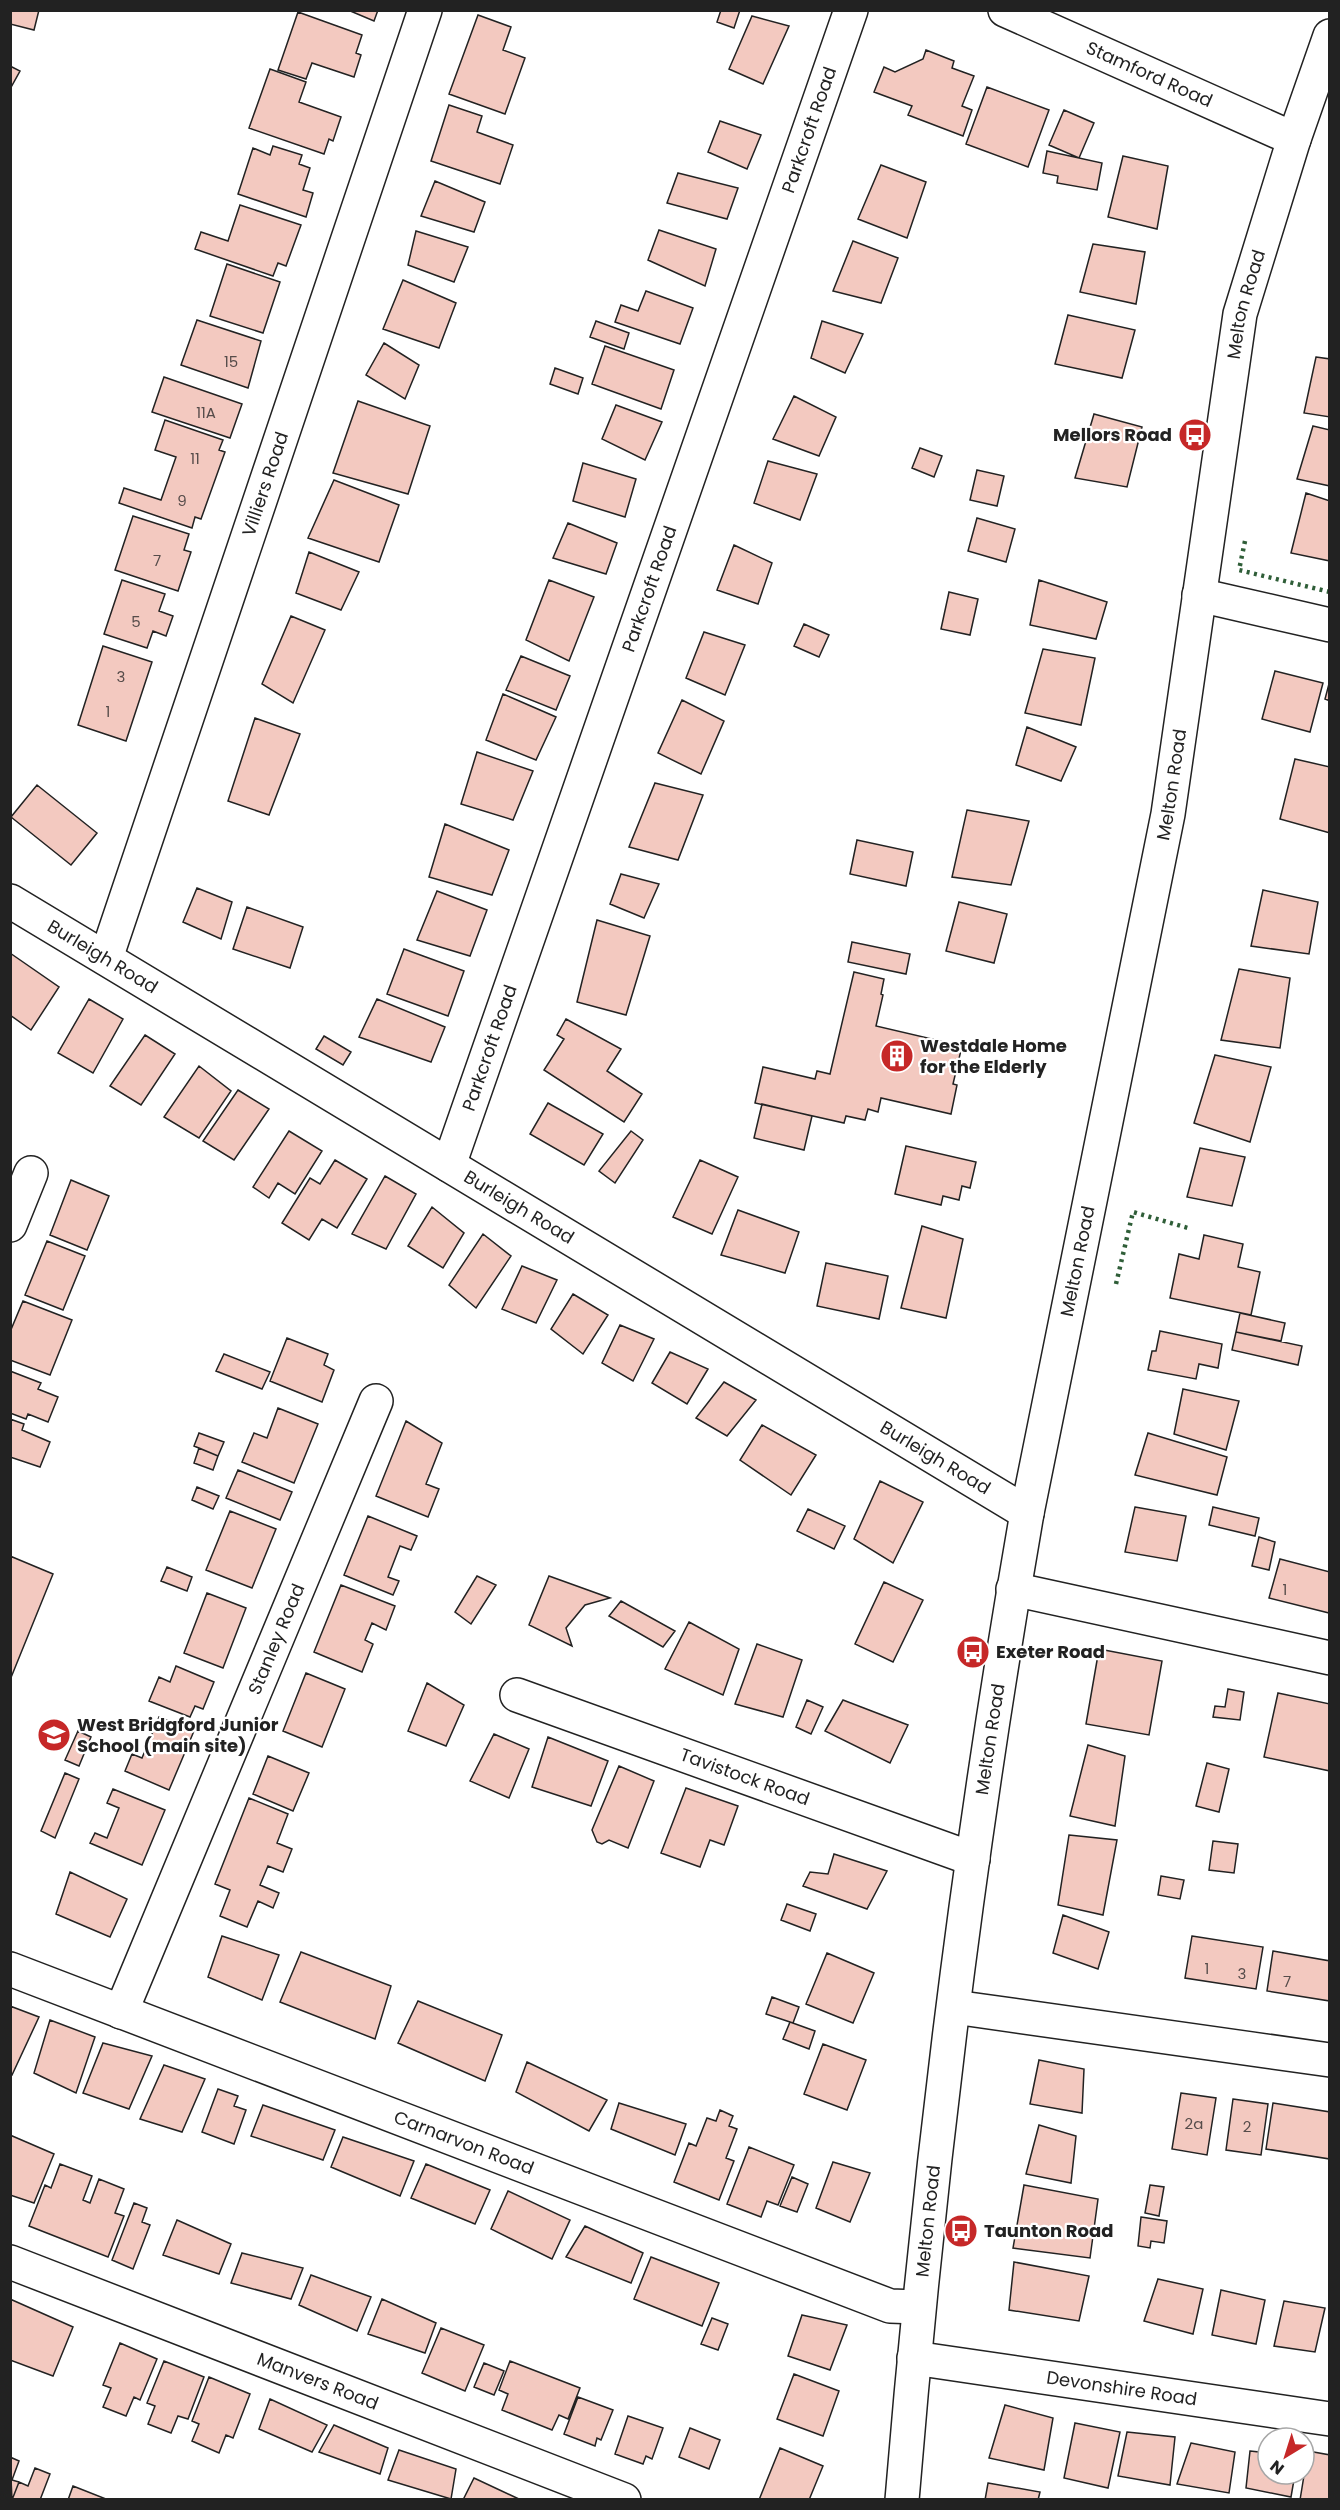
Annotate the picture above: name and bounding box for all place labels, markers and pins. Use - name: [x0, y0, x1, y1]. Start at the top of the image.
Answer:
- bus stop icon: Mellors Road: [1177, 417, 1213, 453]
- place label: Mellors Road: [1053, 422, 1172, 447]
- place label: Westdale Home for the Elderly: [920, 1033, 1067, 1079]
- building icon: Westdale Home for the Elderly: [879, 1038, 915, 1074]
- bus stop icon: Exeter Road: [955, 1634, 991, 1670]
- place label: Exeter Road: [996, 1639, 1105, 1664]
- place label: West Bridgford Junior School (main site): [77, 1712, 279, 1758]
- school or university icon: West Bridgford Junior School (main site): [36, 1717, 72, 1753]
- bus stop icon: Taunton Road: [943, 2213, 979, 2249]
- place label: Taunton Road: [984, 2218, 1114, 2243]

